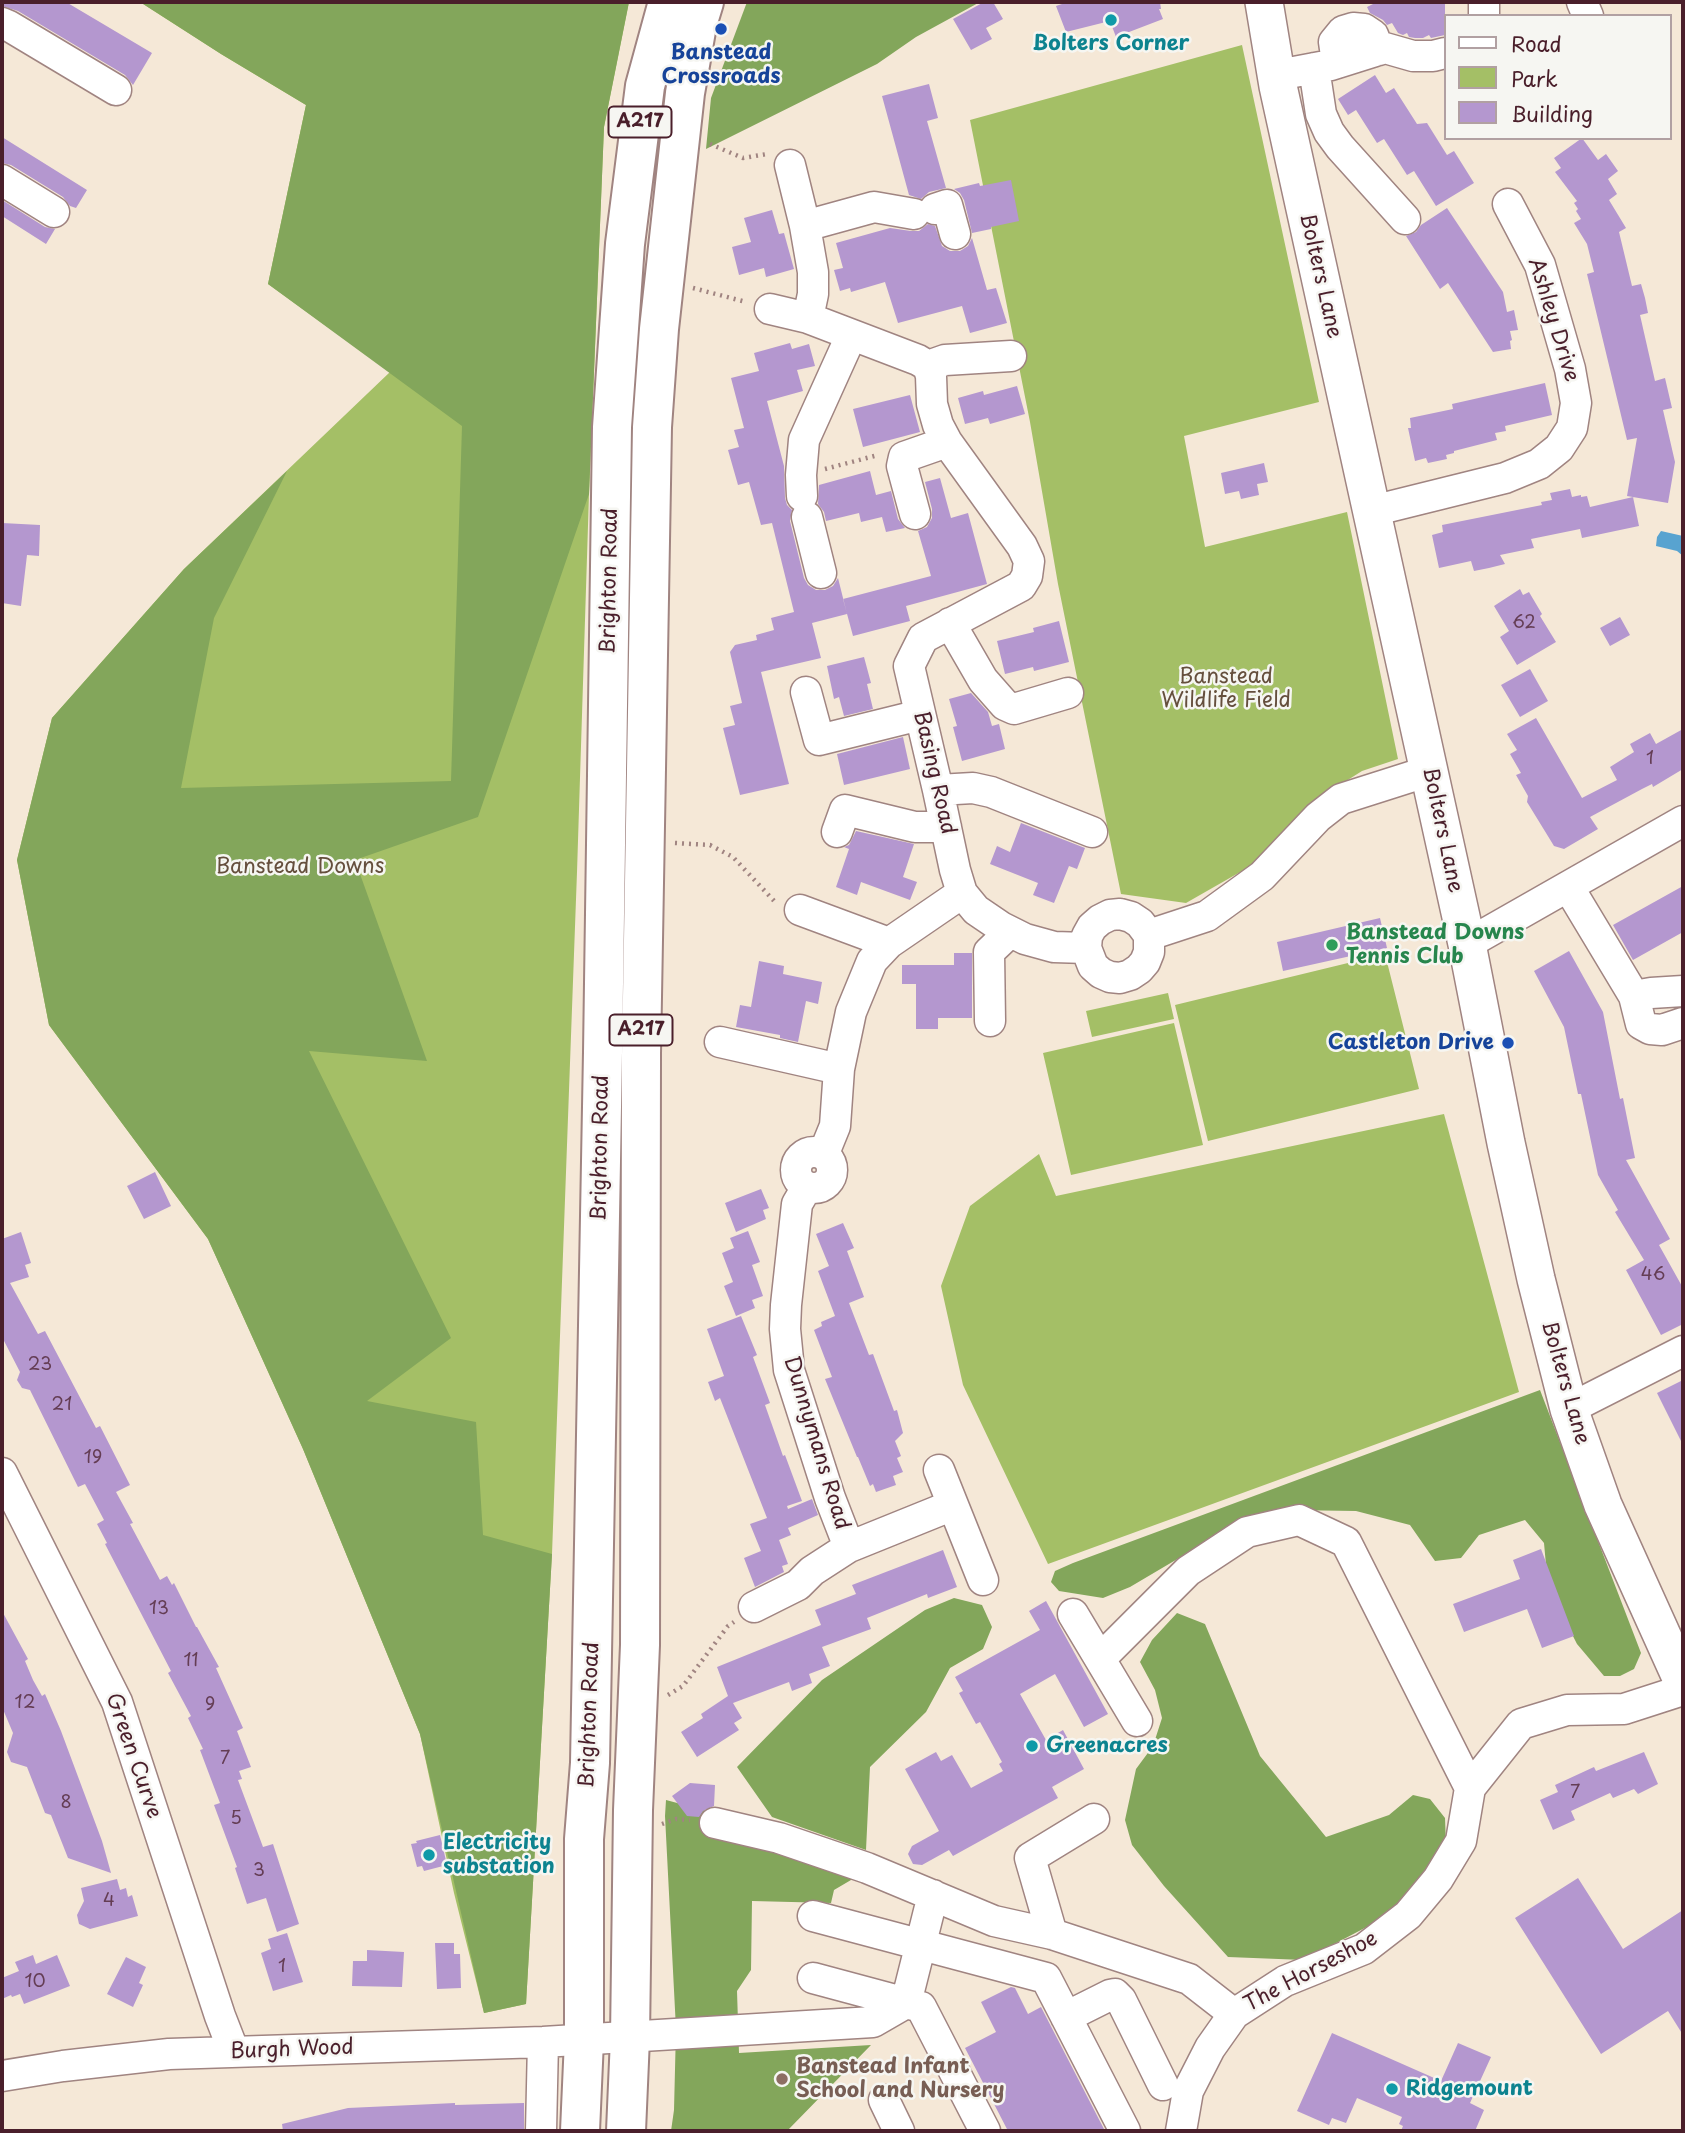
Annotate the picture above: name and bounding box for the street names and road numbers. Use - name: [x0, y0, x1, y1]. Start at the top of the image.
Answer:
- road number: A217: [608, 106, 672, 138]
- street label: Bolters Lane: [1293, 211, 1347, 341]
- street label: Ashley Drive: [1522, 255, 1584, 385]
- street label: Brighton Road: [596, 508, 624, 654]
- street label: Basing Road: [908, 709, 960, 837]
- street label: Bolters Lane: [1416, 765, 1468, 895]
- road number: A217: [610, 1014, 672, 1046]
- street label: Brighton Road: [587, 1075, 615, 1221]
- street label: Bolters Lane: [1535, 1318, 1595, 1448]
- street label: Dunnymans Road: [778, 1353, 854, 1533]
- street label: Brighton Road: [575, 1641, 605, 1789]
- street label: Green Curve: [100, 1690, 166, 1822]
- street label: The Horseshoe: [1240, 1926, 1382, 2018]
- street label: Burgh Wood: [230, 2035, 354, 2065]

